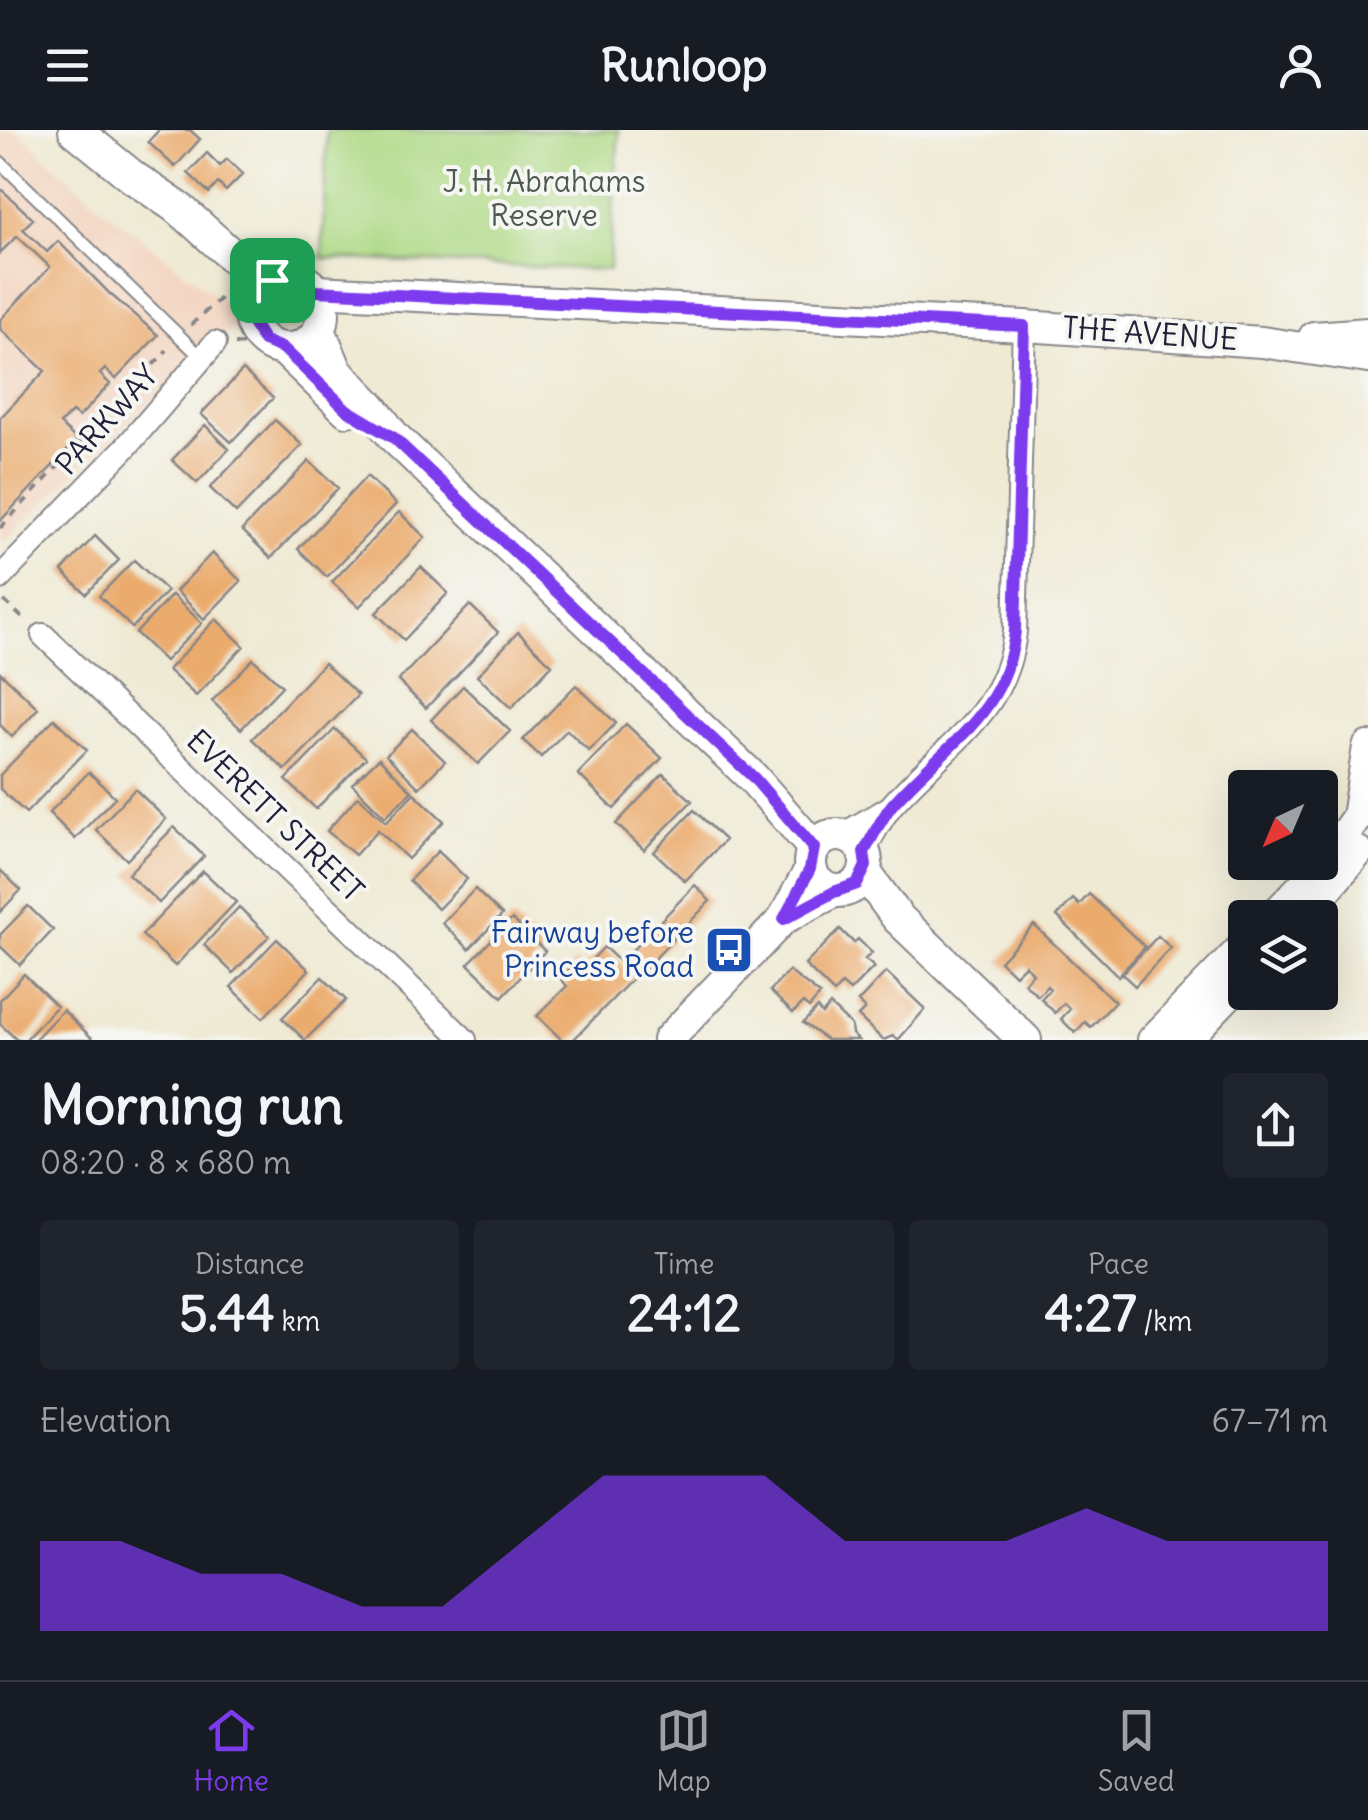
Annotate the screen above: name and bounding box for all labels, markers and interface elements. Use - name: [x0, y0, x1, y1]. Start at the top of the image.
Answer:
- text: Runloop: [601, 37, 768, 93]
- icon: menu: [40, 38, 95, 93]
- icon: person: [1273, 38, 1328, 93]
- park label: J. H. Abrahams Reserve: [443, 162, 645, 234]
- pin: [230, 238, 315, 323]
- icon: arrive: [245, 253, 300, 308]
- street label: THE AVENUE: [1061, 308, 1239, 358]
- street label: PARKWAY: [47, 356, 166, 482]
- street label: EVERETT STREET: [179, 721, 372, 909]
- north arrow: [1228, 770, 1338, 880]
- map controls: [1228, 770, 1338, 1010]
- button: layers: [1228, 900, 1338, 1010]
- place label: Fairway before Princess Road: [491, 913, 694, 985]
- bus stop icon: Fairway before Princess Road: [703, 924, 755, 976]
- text: Morning run: [40, 1070, 344, 1139]
- button: share: [1223, 1073, 1328, 1178]
- text: 08:20 · 8 × 680 m: [40, 1142, 291, 1183]
- text: Distance: [195, 1246, 304, 1282]
- text: Time: [654, 1246, 714, 1282]
- text: Pace: [1088, 1246, 1149, 1282]
- text: 5.44: [179, 1282, 275, 1345]
- text: 24:12: [627, 1282, 741, 1345]
- text: 4:27: [1044, 1282, 1137, 1345]
- text: km: [275, 1303, 320, 1339]
- text: /km: [1137, 1303, 1192, 1339]
- text: Elevation: [40, 1400, 171, 1441]
- text: 67–71 m: [1212, 1400, 1328, 1441]
- tab: Home: [193, 1703, 269, 1799]
- tab: Map: [656, 1703, 711, 1799]
- tab: Saved: [1098, 1703, 1175, 1799]

